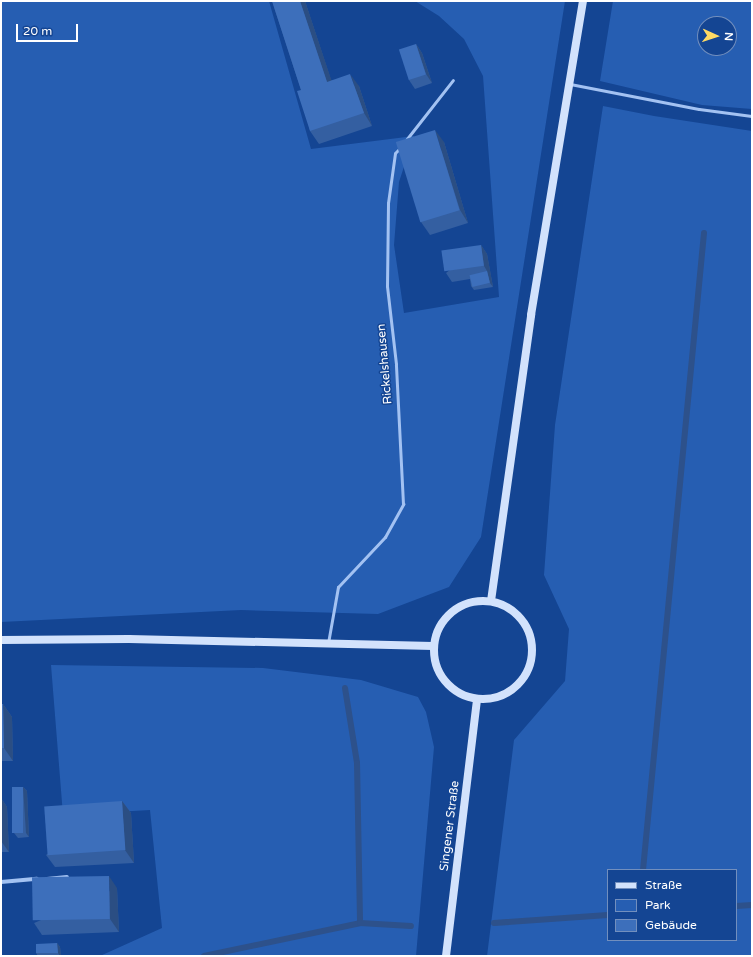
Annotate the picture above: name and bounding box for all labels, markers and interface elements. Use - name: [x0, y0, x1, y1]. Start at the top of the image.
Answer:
- scale bar: [18, 16, 80, 42]
- north arrow: [697, 16, 737, 56]
- text: 20 m: [23, 24, 52, 38]
- text: N: [722, 32, 735, 41]
- street label: Rickelshausen: [374, 323, 396, 405]
- street label: Singener Straße: [437, 780, 463, 872]
- legend: [607, 869, 737, 941]
- text: Straße: [645, 878, 682, 892]
- text: Park: [645, 898, 671, 912]
- text: Gebäude: [645, 918, 697, 932]

